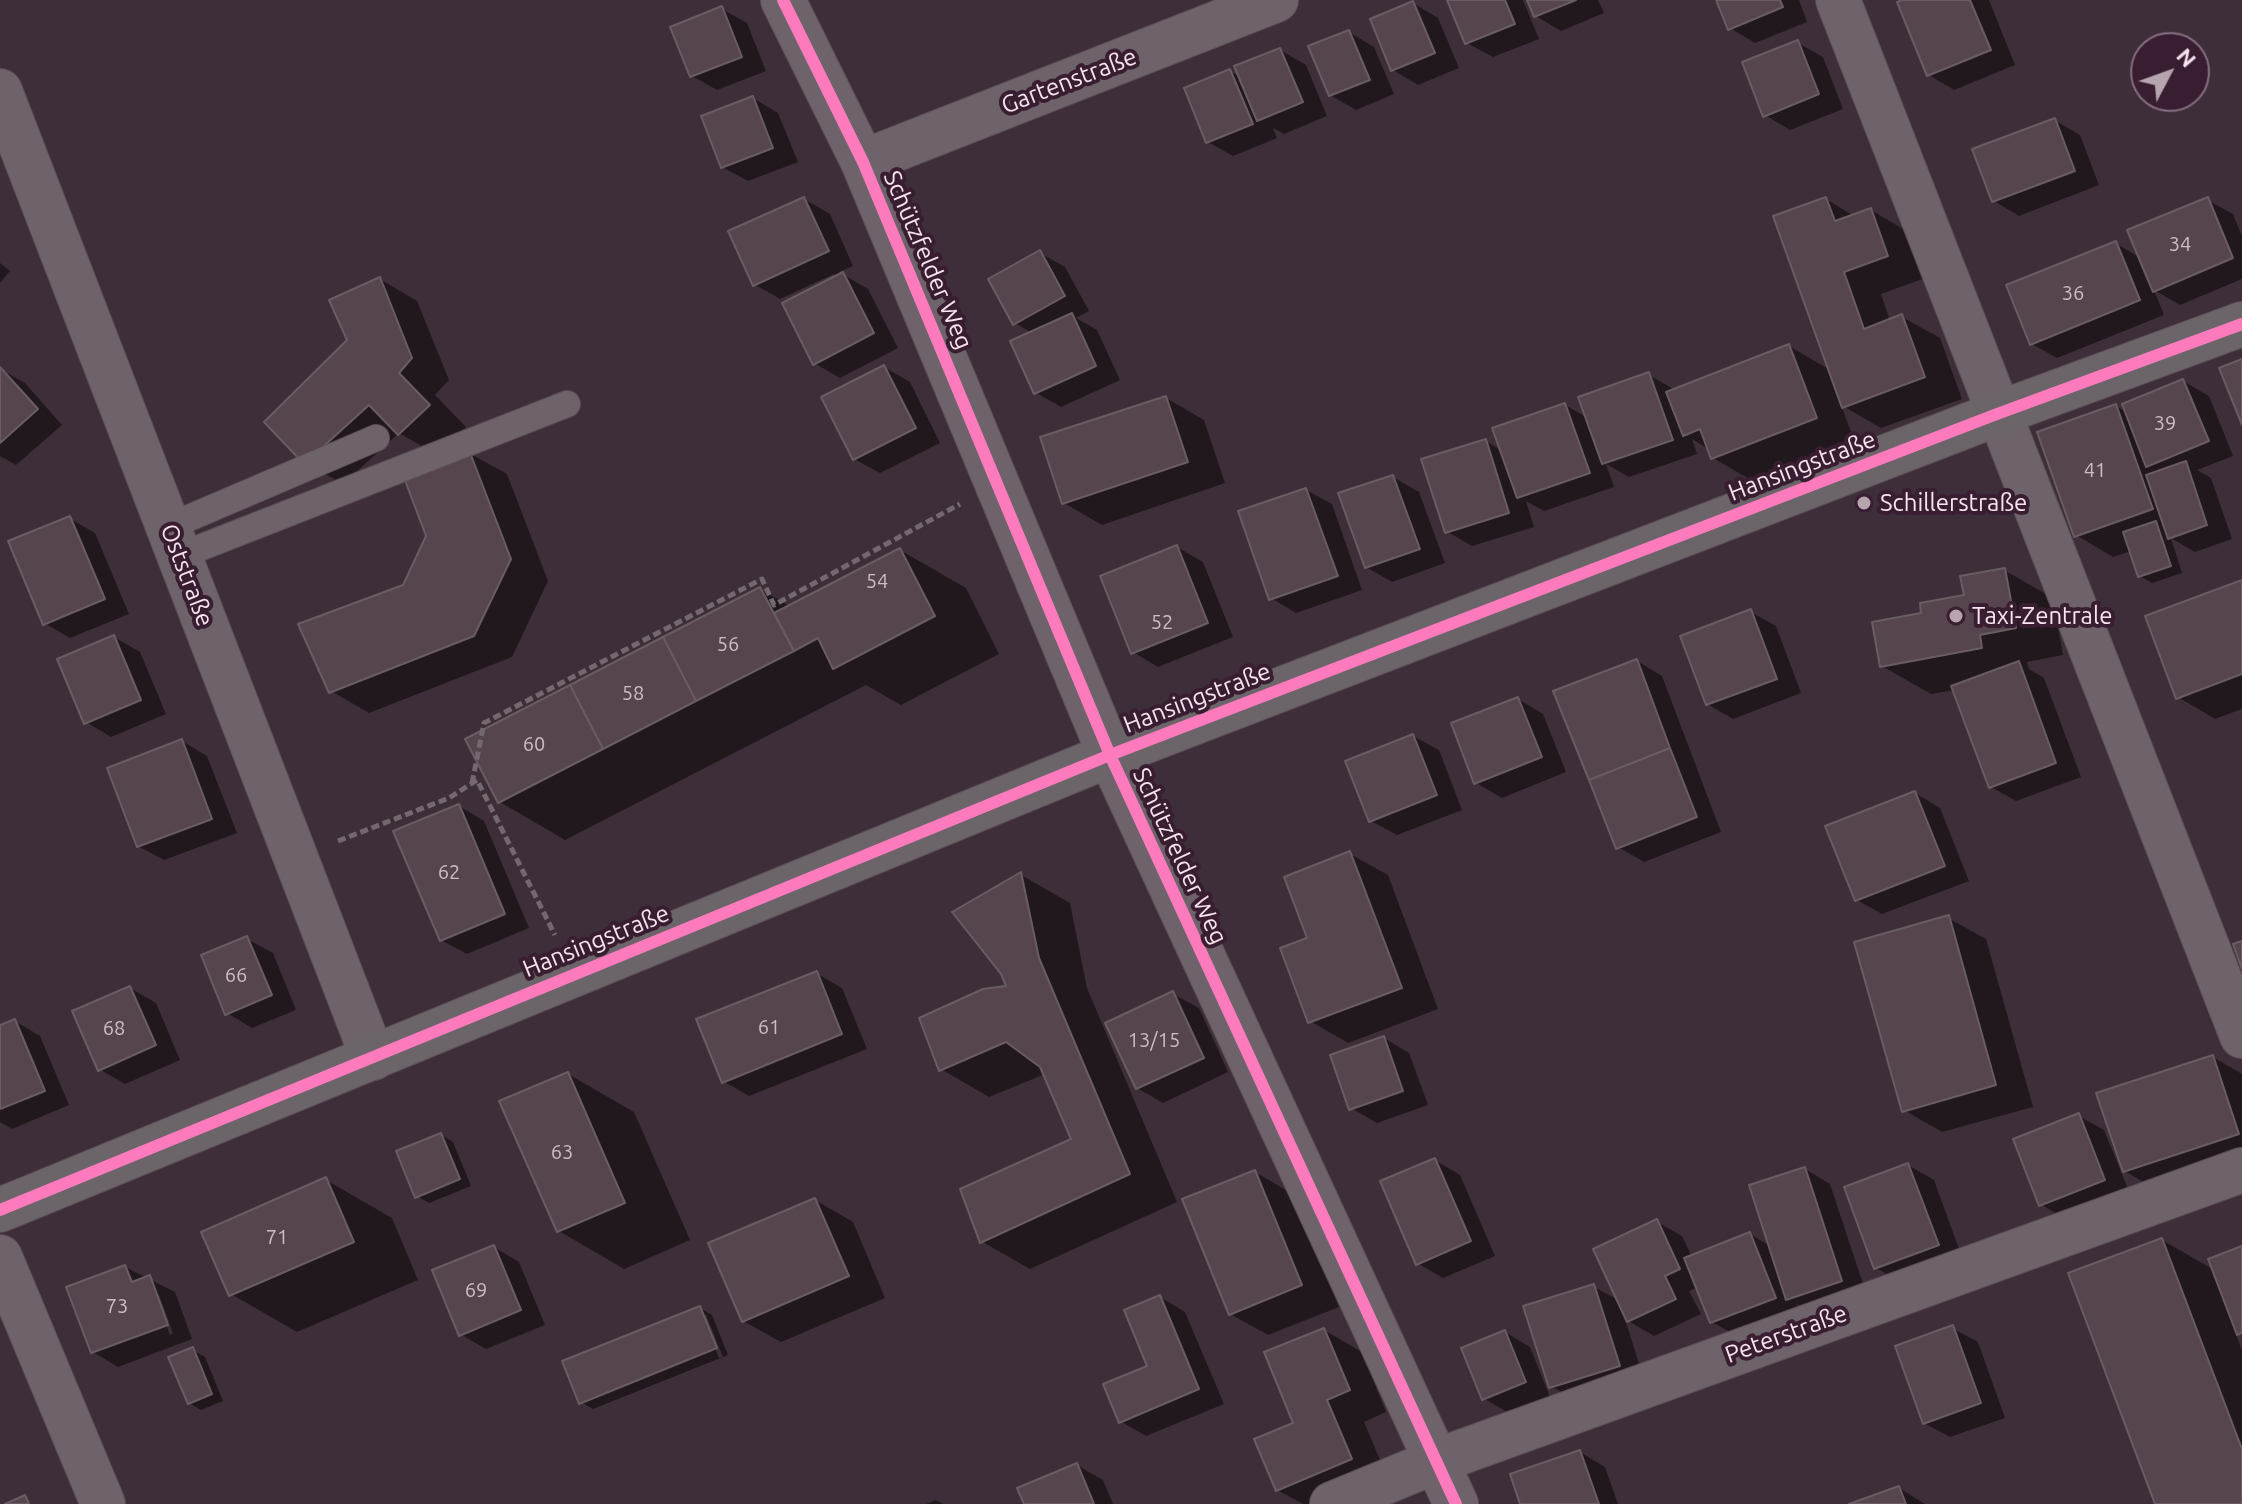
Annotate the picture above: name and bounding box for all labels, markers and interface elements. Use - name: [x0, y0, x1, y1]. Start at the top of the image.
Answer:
- north arrow: [2130, 32, 2210, 112]
- street label: Gartenstraße: [997, 42, 1141, 120]
- text: N: [2172, 43, 2202, 72]
- street label: Schützfelder Weg: [877, 166, 979, 354]
- house number: 34: [2169, 232, 2191, 256]
- house number: 36: [2062, 281, 2084, 305]
- house number: 39: [2154, 411, 2176, 435]
- street label: Hansingstraße: [1724, 425, 1880, 507]
- house number: 41: [2084, 458, 2106, 482]
- place label: Schillerstraße: [1880, 489, 2027, 517]
- marker: Schillerstraße: [1855, 494, 1873, 512]
- street label: Oststraße: [154, 520, 220, 630]
- house number: 54: [866, 569, 888, 593]
- place label: Taxi-Zentrale: [1972, 602, 2112, 630]
- marker: Taxi-Zentrale: [1947, 607, 1965, 625]
- house number: 52: [1151, 610, 1173, 634]
- house number: 56: [717, 632, 739, 656]
- street label: Hansingstraße: [1119, 657, 1275, 739]
- house number: 58: [622, 681, 644, 705]
- house number: 60: [523, 732, 545, 756]
- street label: Schützfelder Weg: [1127, 763, 1233, 949]
- house number: 62: [438, 860, 460, 884]
- street label: Hansingstraße: [519, 899, 673, 983]
- house number: 66: [225, 963, 247, 987]
- house number: 61: [758, 1015, 780, 1039]
- house number: 68: [103, 1016, 125, 1040]
- house number: 13/15: [1128, 1028, 1180, 1052]
- house number: 63: [551, 1140, 573, 1164]
- house number: 71: [266, 1225, 288, 1249]
- house number: 69: [465, 1278, 487, 1302]
- house number: 73: [106, 1294, 128, 1318]
- street label: Peterstraße: [1721, 1299, 1851, 1369]

